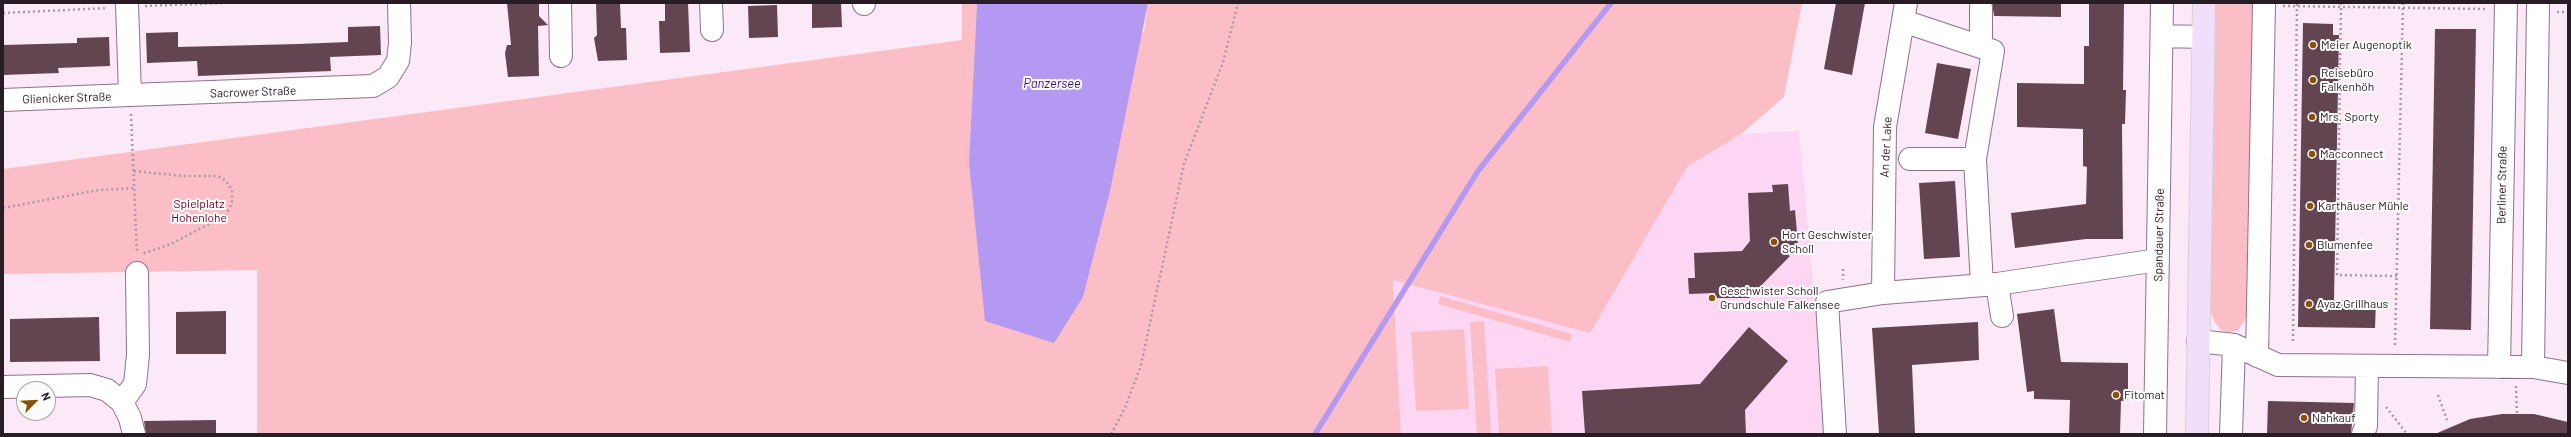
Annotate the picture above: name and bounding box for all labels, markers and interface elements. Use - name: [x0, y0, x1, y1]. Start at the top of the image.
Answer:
- place label: Meier Augenoptik: [2321, 38, 2412, 52]
- marker: Meier Augenoptik: [2308, 40, 2318, 50]
- place label: Reisebüro Falkenhöh: [2321, 66, 2374, 94]
- marker: Reisebüro Falkenhöh: [2308, 75, 2318, 85]
- water label: Panzersee: [1023, 76, 1081, 92]
- street label: Sacrower Straße: [210, 83, 296, 101]
- street label: Glienicker Straße: [22, 89, 112, 107]
- place label: Mrs. Sporty: [2320, 110, 2379, 124]
- marker: Mrs. Sporty: [2307, 112, 2317, 122]
- street label: An der Lake: [1877, 116, 1895, 178]
- street label: Berliner Straße: [2494, 146, 2510, 224]
- place label: Macconnect: [2320, 147, 2384, 161]
- marker: Macconnect: [2307, 149, 2317, 159]
- street label: Spandauer Straße: [2151, 188, 2167, 282]
- park label: Spielplatz Hohenlohe: [171, 197, 227, 225]
- place label: Karthäuser Mühle: [2318, 199, 2409, 213]
- marker: Karthäuser Mühle: [2305, 201, 2315, 211]
- place label: Hort Geschwister Scholl: [1782, 228, 1872, 256]
- marker: Hort Geschwister Scholl: [1769, 237, 1779, 247]
- place label: Blumenfee: [2317, 238, 2373, 252]
- marker: Blumenfee: [2304, 240, 2314, 250]
- place label: Geschwister Scholl Grundschule Falkensee: [1720, 284, 1840, 312]
- marker: Geschwister Scholl Grundschule Falkensee: [1707, 293, 1717, 303]
- place label: Ayaz Grillhaus: [2317, 297, 2388, 311]
- marker: Ayaz Grillhaus: [2304, 299, 2314, 309]
- north arrow: [16, 381, 56, 421]
- place label: Fitomat: [2124, 388, 2165, 402]
- text: N: [39, 390, 54, 402]
- marker: Fitomat: [2111, 390, 2121, 400]
- place label: Nahkauf: [2312, 411, 2355, 425]
- marker: Nahkauf: [2299, 413, 2309, 423]

